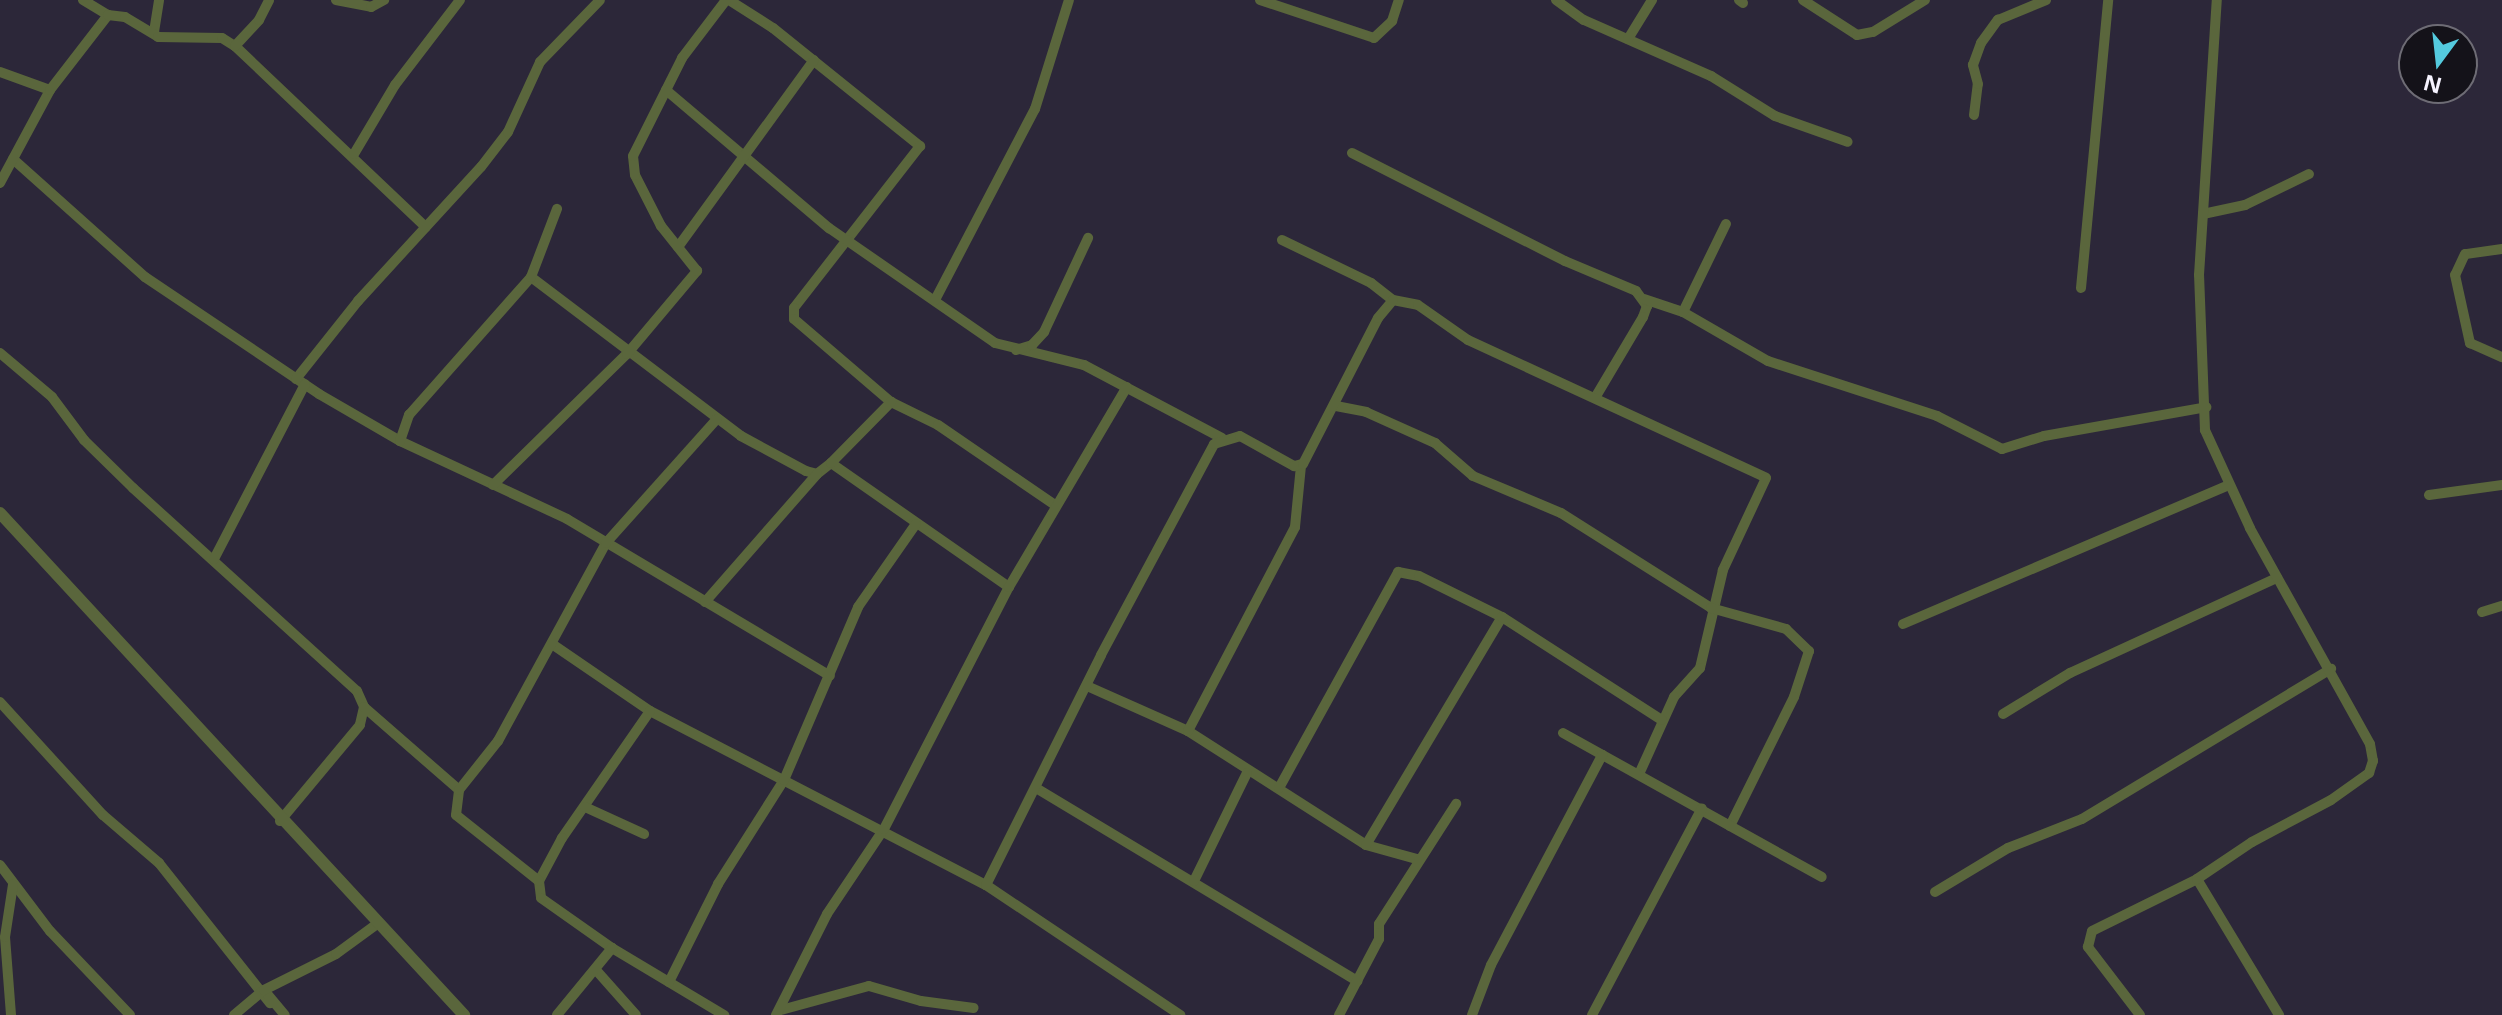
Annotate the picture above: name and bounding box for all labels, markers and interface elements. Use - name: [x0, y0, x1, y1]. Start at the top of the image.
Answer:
- north arrow: [2398, 24, 2478, 104]
- text: N: [2420, 68, 2445, 102]

